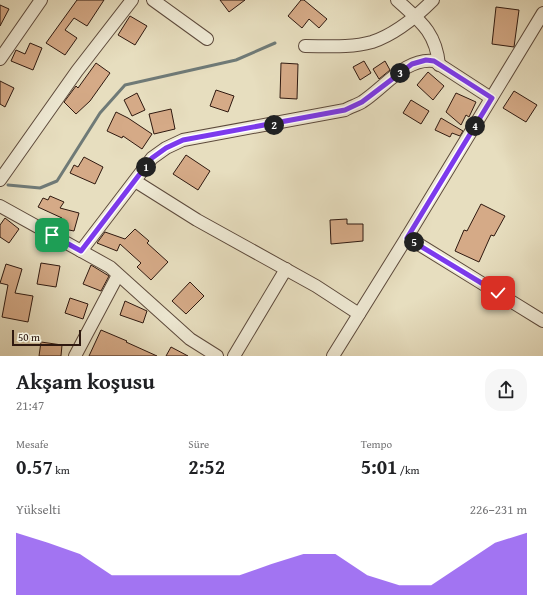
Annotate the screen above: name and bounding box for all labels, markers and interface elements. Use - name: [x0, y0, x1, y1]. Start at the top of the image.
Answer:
- pin: 3: [390, 63, 410, 83]
- text: 3: [397, 65, 403, 81]
- pin: 2: [264, 115, 284, 135]
- pin: 4: [465, 116, 485, 136]
- text: 2: [271, 117, 277, 133]
- text: 4: [472, 118, 478, 134]
- pin: 1: [136, 157, 156, 177]
- text: 1: [143, 159, 149, 175]
- pin: [35, 218, 69, 252]
- icon: arrive: [41, 224, 63, 246]
- pin: 5: [404, 232, 424, 252]
- text: 5: [411, 234, 417, 250]
- pin: [481, 276, 515, 310]
- icon: check: [487, 282, 509, 304]
- scale bar: [12, 328, 81, 347]
- text: 50 m: [18, 329, 40, 345]
- text: Akşam koşusu: [16, 365, 155, 397]
- button: share: [485, 369, 527, 411]
- text: 21:47: [16, 396, 44, 415]
- text: Mesafe: [16, 436, 48, 452]
- text: Süre: [188, 436, 209, 452]
- text: Tempo: [361, 436, 392, 452]
- text: 0.57: [16, 452, 53, 481]
- text: 2:52: [188, 452, 225, 481]
- text: 5:01: [361, 452, 397, 481]
- text: km: [53, 462, 70, 478]
- text: /km: [397, 462, 420, 478]
- text: Yükselti: [16, 500, 61, 519]
- text: 226–231 m: [470, 500, 527, 519]

